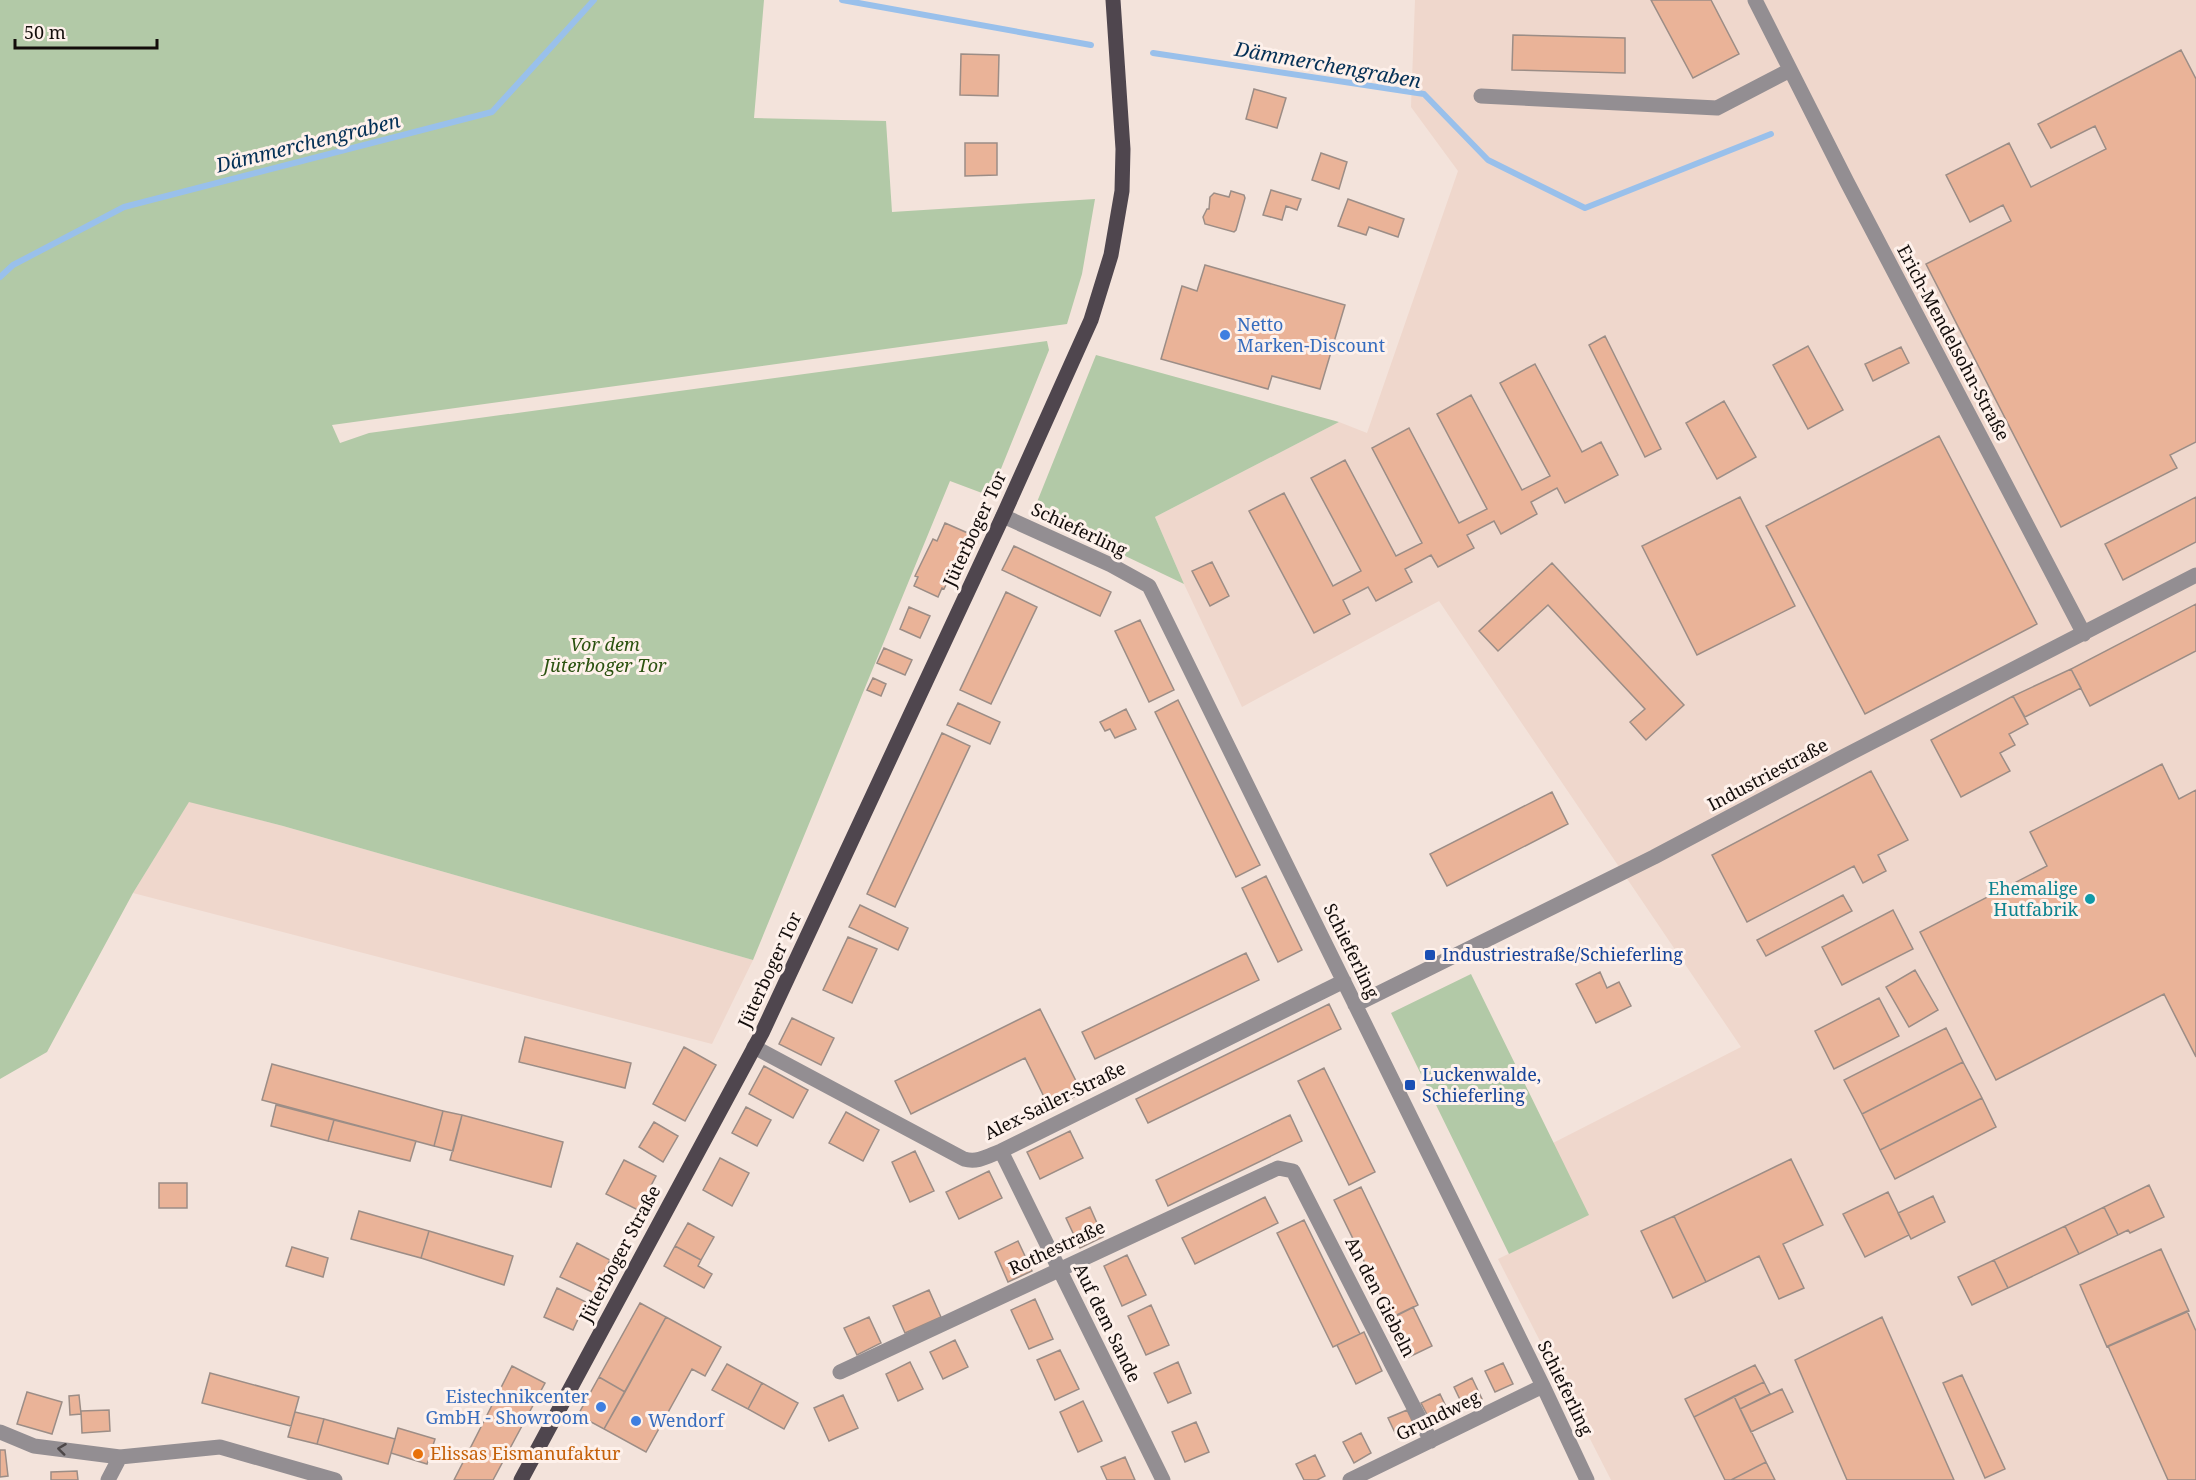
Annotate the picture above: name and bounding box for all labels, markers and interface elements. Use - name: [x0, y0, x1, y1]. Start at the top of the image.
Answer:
- scale bar: [15, 12, 158, 50]
- text: 50 m: [24, 20, 66, 44]
- water label: Dämmerchengraben: [1232, 35, 1424, 94]
- water label: Dämmerchengraben: [212, 107, 403, 179]
- street label: Erich-Mendelsohn-Straße: [1892, 240, 2016, 445]
- place label: Netto Marken-Discount: [1237, 312, 1385, 357]
- marker: Netto Marken-Discount: [1218, 328, 1232, 342]
- street label: Jüterboger Tor: [936, 466, 1012, 591]
- street label: Schieferling: [1028, 496, 1131, 562]
- park label: Vor dem Jüterboger Tor: [541, 632, 667, 677]
- street label: Industriestraße: [1703, 732, 1832, 816]
- place label: Ehemalige Hutfabrik: [1988, 876, 2078, 921]
- marker: Ehemalige Hutfabrik: [2083, 892, 2097, 906]
- street label: Schieferling: [1319, 899, 1385, 1002]
- street label: Jüterboger Tor: [731, 907, 807, 1032]
- place label: Industriestraße/Schieferling: [1442, 942, 1683, 966]
- marker: Industriestraße/Schieferling: [1423, 948, 1437, 962]
- street label: Alex-Sailer-Straße: [980, 1055, 1129, 1145]
- place label: Luckenwalde, Schieferling: [1422, 1062, 1541, 1107]
- marker: Luckenwalde, Schieferling: [1403, 1078, 1417, 1092]
- street label: Jüterboger Straße: [572, 1181, 665, 1327]
- street label: Rothestraße: [1005, 1214, 1109, 1280]
- street label: An den Giebeln: [1340, 1232, 1422, 1361]
- street label: Auf dem Sande: [1069, 1259, 1147, 1386]
- street label: Schieferling: [1533, 1336, 1599, 1439]
- place label: Eistechnikcenter GmbH - Showroom: [425, 1384, 590, 1429]
- street label: Grundweg: [1392, 1384, 1484, 1446]
- marker: Eistechnikcenter GmbH - Showroom: [594, 1400, 608, 1414]
- place label: Wendorf: [648, 1408, 725, 1432]
- marker: Wendorf: [629, 1414, 643, 1428]
- place label: Elissas Eismanufaktur: [430, 1441, 621, 1465]
- one-way arrow: [57, 1444, 66, 1456]
- marker: Elissas Eismanufaktur: [411, 1447, 425, 1461]

